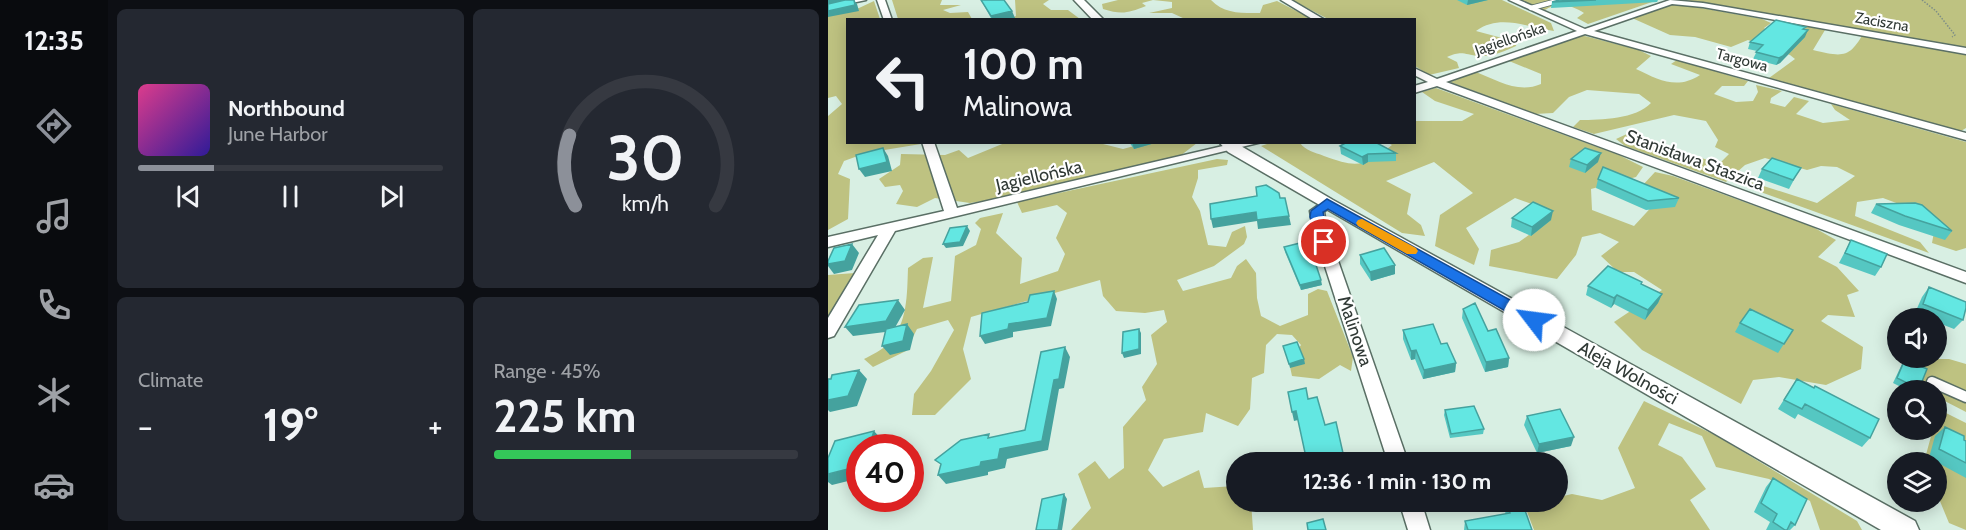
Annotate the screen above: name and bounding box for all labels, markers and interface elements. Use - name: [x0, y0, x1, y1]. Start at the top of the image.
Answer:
- street label: Zaciszna: [1854, 8, 1911, 36]
- street label: Jagiellońska: [1472, 18, 1548, 60]
- text: 12:35: [24, 24, 84, 57]
- text: 100 m: [963, 38, 1084, 90]
- icon: left: [864, 42, 942, 120]
- street label: Targowa: [1714, 45, 1770, 76]
- text: Malinowa: [963, 90, 1072, 123]
- text: Northbound: [228, 95, 345, 122]
- icon: directions: [33, 105, 75, 147]
- text: 30: [607, 120, 685, 196]
- text: June Harbor: [228, 122, 328, 146]
- street label: Stanisława Staszica: [1623, 125, 1768, 195]
- street label: Jagiellońska: [993, 155, 1085, 197]
- icon: previous: [172, 180, 205, 213]
- icon: pause: [274, 180, 307, 213]
- icon: next: [375, 180, 408, 213]
- text: km/h: [622, 190, 669, 216]
- icon: music: [33, 195, 75, 237]
- pin: [1298, 216, 1349, 267]
- icon: arrive: [1307, 225, 1340, 258]
- icon: phone: [33, 284, 75, 326]
- position arrow: [1502, 288, 1566, 352]
- street label: Malinowa: [1333, 293, 1377, 369]
- map controls: [1887, 308, 1947, 512]
- button: sound: [1887, 308, 1947, 368]
- street label: Aleja Wolności: [1574, 337, 1682, 409]
- text: Range · 45%: [494, 359, 601, 383]
- text: Climate: [138, 368, 203, 392]
- icon: climate: [33, 374, 75, 416]
- button: search: [1887, 380, 1947, 440]
- text: 225 km: [494, 389, 636, 443]
- text: 19°: [263, 398, 318, 452]
- text: −: [138, 406, 153, 446]
- text: +: [428, 406, 443, 446]
- speed limit sign: 40: [846, 434, 924, 512]
- button: layers: [1887, 452, 1947, 512]
- icon: car: [33, 464, 75, 506]
- text: 12:36 · 1 min · 130 m: [1303, 468, 1491, 495]

